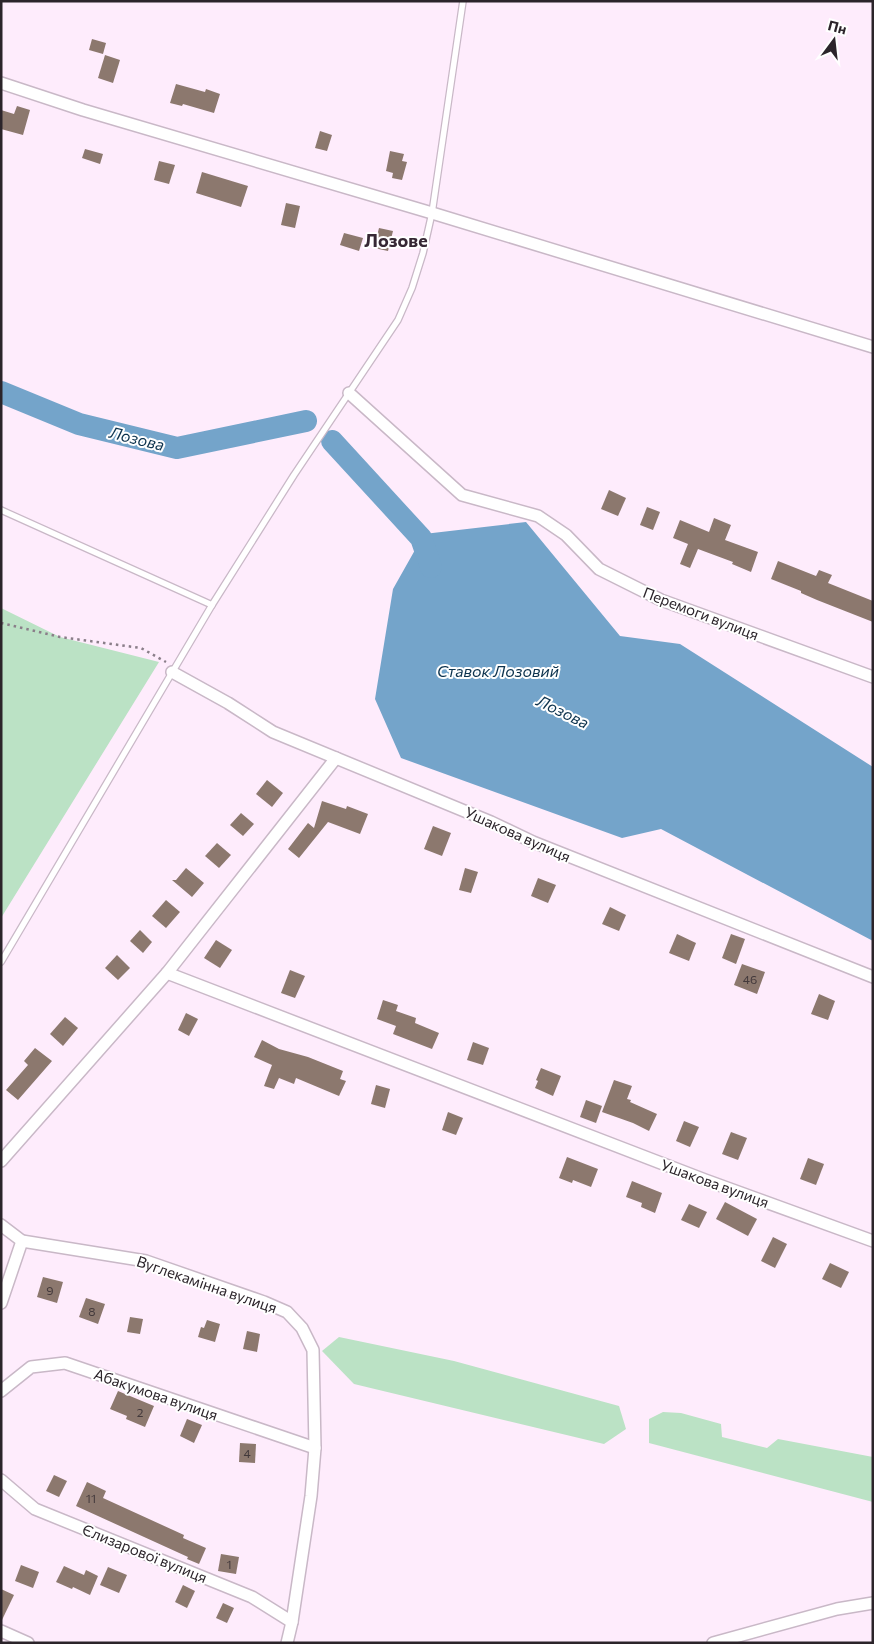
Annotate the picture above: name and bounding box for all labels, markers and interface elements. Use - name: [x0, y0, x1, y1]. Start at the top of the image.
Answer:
- north arrow: [809, 15, 859, 65]
- text: Пн: [826, 16, 849, 38]
- district label: Лозове: [364, 229, 428, 251]
- water label: Лозова: [107, 422, 166, 454]
- street label: Перемоги вулиця: [641, 583, 761, 643]
- water label: Ставок Лозовий: [437, 661, 559, 680]
- water label: Лозова: [533, 690, 592, 732]
- street label: Ушакова вулиця: [462, 803, 574, 865]
- house number: 46: [743, 972, 757, 986]
- street label: Ушакова вулиця: [658, 1155, 772, 1211]
- street label: Вуглекамінна вулиця: [134, 1252, 280, 1316]
- house number: 9: [46, 1283, 54, 1297]
- house number: 8: [88, 1304, 96, 1318]
- street label: Абакумова вулиця: [92, 1364, 220, 1424]
- house number: 2: [137, 1405, 144, 1419]
- house number: 4: [243, 1446, 251, 1460]
- house number: 11: [86, 1491, 96, 1505]
- street label: Єлизарової вулиця: [80, 1520, 210, 1586]
- house number: 1: [226, 1557, 232, 1571]

